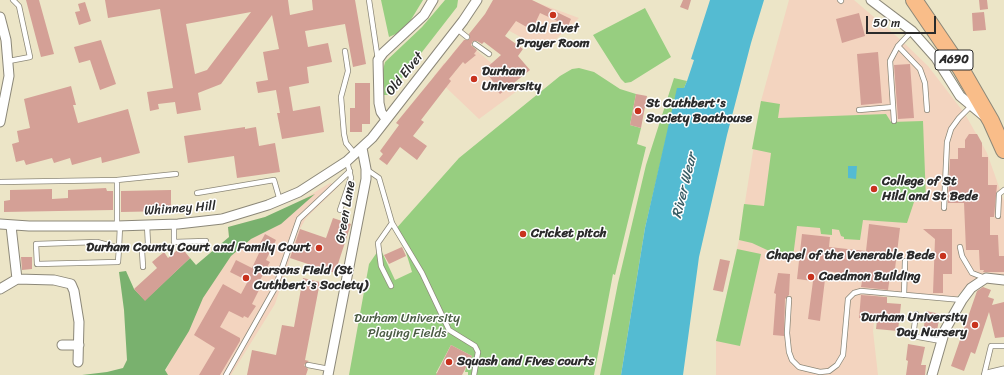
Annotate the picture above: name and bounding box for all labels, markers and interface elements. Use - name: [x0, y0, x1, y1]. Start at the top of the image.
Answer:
- scale bar: [868, 8, 938, 34]
- marker: Old Elvet Prayer Room: [548, 10, 558, 20]
- text: 50 m: [873, 12, 900, 34]
- place label: Old Elvet Prayer Room: [517, 21, 589, 52]
- street label: Old Elvet: [383, 49, 427, 99]
- road number: A690: [935, 50, 973, 70]
- place label: Durham University: [482, 64, 541, 95]
- marker: Durham University: [469, 74, 479, 84]
- place label: St Cuthbert's Society Boathouse: [646, 96, 752, 127]
- marker: St Cuthbert's Society Boathouse: [633, 106, 643, 116]
- water label: River Wear: [669, 152, 701, 220]
- place label: College of St Hild and St Bede: [882, 174, 978, 205]
- street label: Green Lane: [333, 179, 359, 245]
- marker: College of St Hild and St Bede: [869, 184, 879, 194]
- street label: Whinney Hill: [144, 199, 216, 219]
- place label: Cricket pitch: [531, 226, 607, 242]
- marker: Cricket pitch: [518, 229, 528, 239]
- place label: Durham County Court and Family Court: [86, 240, 311, 256]
- marker: Durham County Court and Family Court: [314, 243, 324, 253]
- place label: Chapel of the Venerable Bede: [767, 248, 935, 264]
- marker: Chapel of the Venerable Bede: [938, 251, 948, 261]
- place label: Parsons Field (St Cuthbert's Society): [254, 263, 368, 294]
- place label: Caedmon Building: [819, 269, 921, 285]
- marker: Caedmon Building: [806, 272, 816, 282]
- marker: Parsons Field (St Cuthbert's Society): [241, 273, 251, 283]
- place label: Durham University Day Nursery: [861, 310, 967, 341]
- park label: Durham University Playing Fields: [354, 311, 460, 342]
- marker: Durham University Day Nursery: [970, 320, 980, 330]
- place label: Squash and Fives courts: [457, 354, 594, 370]
- marker: Squash and Fives courts: [444, 357, 454, 367]

